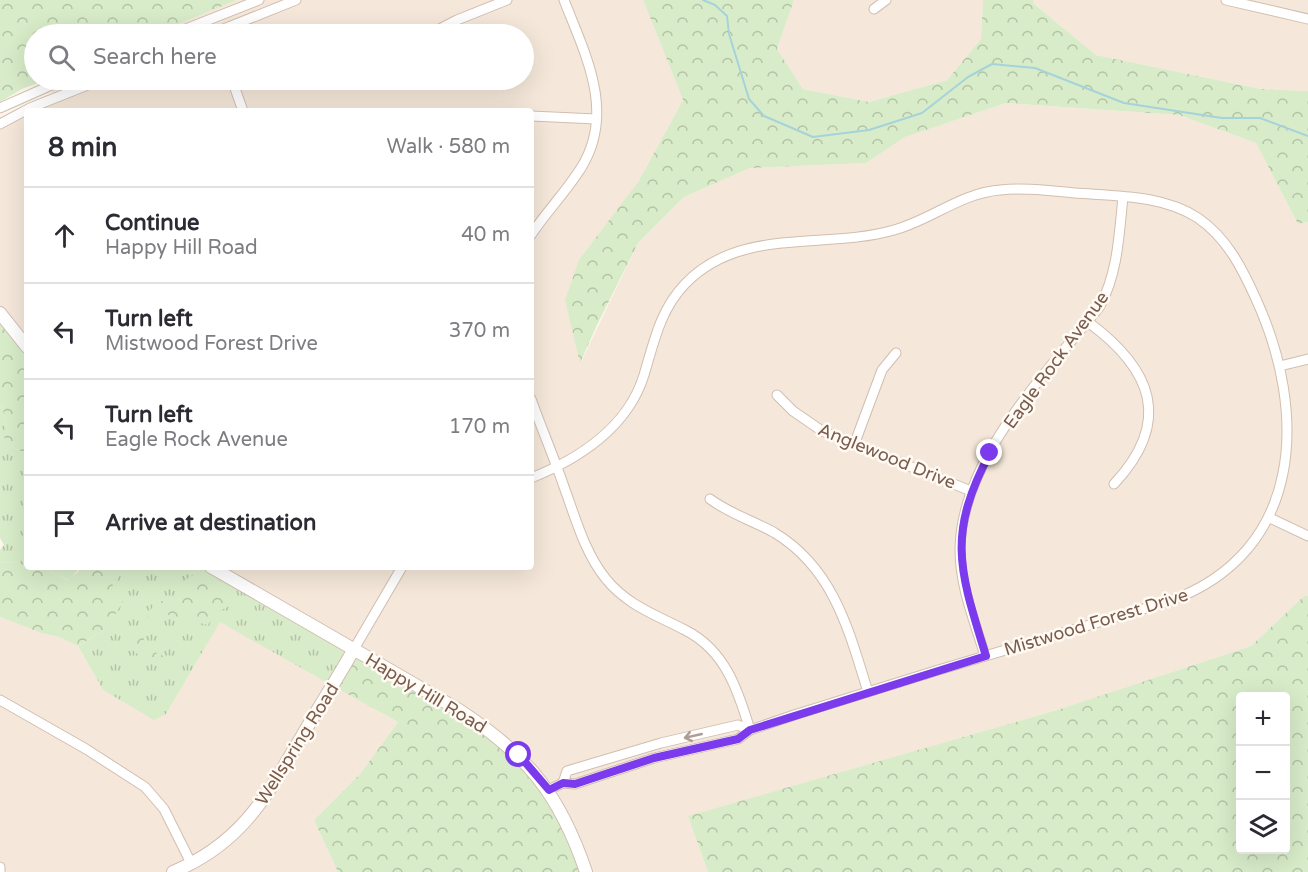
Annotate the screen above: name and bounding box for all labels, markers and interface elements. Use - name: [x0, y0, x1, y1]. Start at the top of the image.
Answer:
- search box: [24, 24, 534, 90]
- icon: search: [45, 41, 78, 74]
- text: Search here: [93, 44, 217, 70]
- text: 8 min: [48, 132, 117, 163]
- text: Walk · 580 m: [387, 135, 510, 159]
- text: Continue: [105, 210, 200, 236]
- icon: ahead: [48, 219, 81, 252]
- text: 40 m: [461, 223, 510, 247]
- text: Happy Hill Road: [105, 236, 258, 260]
- street label: Eagle Rock Avenue: [999, 287, 1113, 433]
- text: Turn left: [105, 306, 193, 332]
- icon: left: [48, 315, 81, 348]
- text: 370 m: [449, 319, 510, 343]
- text: Mistwood Forest Drive: [105, 332, 318, 356]
- text: Turn left: [105, 402, 193, 428]
- icon: left: [48, 411, 81, 444]
- text: 170 m: [449, 415, 510, 439]
- street label: Anglewood Drive: [815, 418, 959, 494]
- text: Eagle Rock Avenue: [105, 428, 288, 452]
- route end: [976, 439, 1002, 465]
- icon: arrive: [48, 507, 81, 540]
- text: Arrive at destination: [105, 510, 316, 536]
- street label: Mistwood Forest Drive: [1001, 583, 1191, 661]
- street label: Happy Hill Road: [361, 648, 491, 738]
- street label: Wellspring Road: [251, 679, 343, 809]
- map controls: [1236, 692, 1290, 854]
- button: +: [1236, 692, 1290, 746]
- one-way arrow: [684, 730, 703, 742]
- route start: [505, 741, 531, 767]
- button: −: [1236, 746, 1290, 800]
- button: layers: [1236, 800, 1290, 854]

